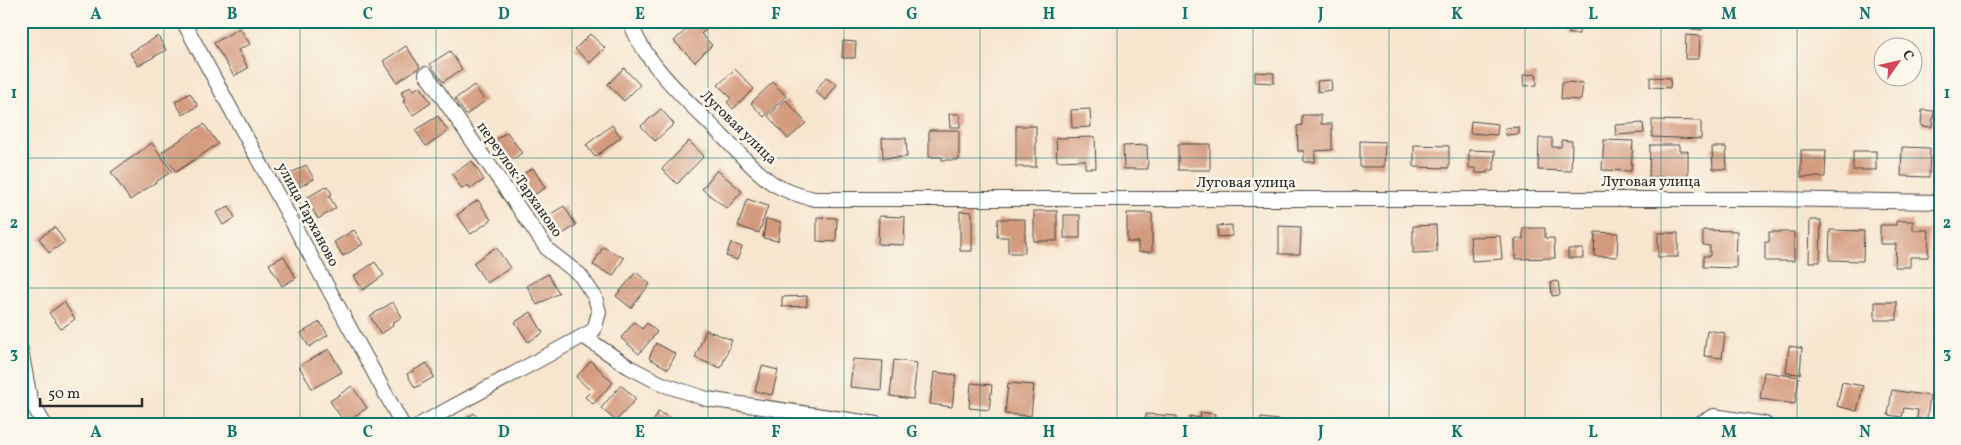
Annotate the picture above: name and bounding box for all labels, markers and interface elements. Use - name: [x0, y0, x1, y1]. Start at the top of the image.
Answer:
- text: A: [90, 4, 102, 26]
- text: B: [227, 4, 238, 26]
- text: C: [363, 4, 373, 26]
- text: D: [498, 4, 510, 26]
- text: E: [635, 4, 645, 26]
- text: F: [771, 4, 781, 26]
- text: G: [906, 4, 918, 26]
- text: H: [1043, 4, 1055, 26]
- text: I: [1182, 4, 1188, 26]
- text: J: [1317, 4, 1324, 26]
- text: K: [1451, 4, 1463, 26]
- text: L: [1588, 4, 1598, 26]
- text: M: [1721, 4, 1737, 26]
- text: N: [1859, 4, 1871, 26]
- north arrow: [1874, 38, 1924, 88]
- text: С: [1897, 47, 1918, 65]
- text: 1: [11, 83, 17, 105]
- text: 1: [1944, 83, 1950, 105]
- street label: Луговая улица: [695, 86, 781, 170]
- street label: переулок Тарханово: [471, 118, 567, 242]
- street label: улица Тарханово: [271, 159, 343, 271]
- street label: Луговая улица: [1601, 172, 1701, 193]
- street label: Луговая улица: [1196, 173, 1296, 194]
- text: 2: [10, 213, 18, 235]
- text: 2: [1943, 213, 1951, 235]
- text: 3: [10, 343, 18, 365]
- text: 3: [1943, 343, 1951, 365]
- scale bar: [40, 375, 142, 407]
- text: 50 m: [48, 384, 80, 405]
- text: A: [90, 422, 102, 444]
- text: B: [227, 422, 238, 444]
- text: C: [363, 422, 373, 444]
- text: D: [498, 422, 510, 444]
- text: E: [635, 422, 645, 444]
- text: F: [771, 422, 781, 444]
- text: G: [906, 422, 918, 444]
- text: H: [1043, 422, 1055, 444]
- text: I: [1182, 422, 1188, 444]
- text: J: [1317, 422, 1324, 444]
- text: K: [1451, 422, 1463, 444]
- text: L: [1588, 422, 1598, 444]
- text: M: [1721, 422, 1737, 444]
- text: N: [1859, 422, 1871, 444]

